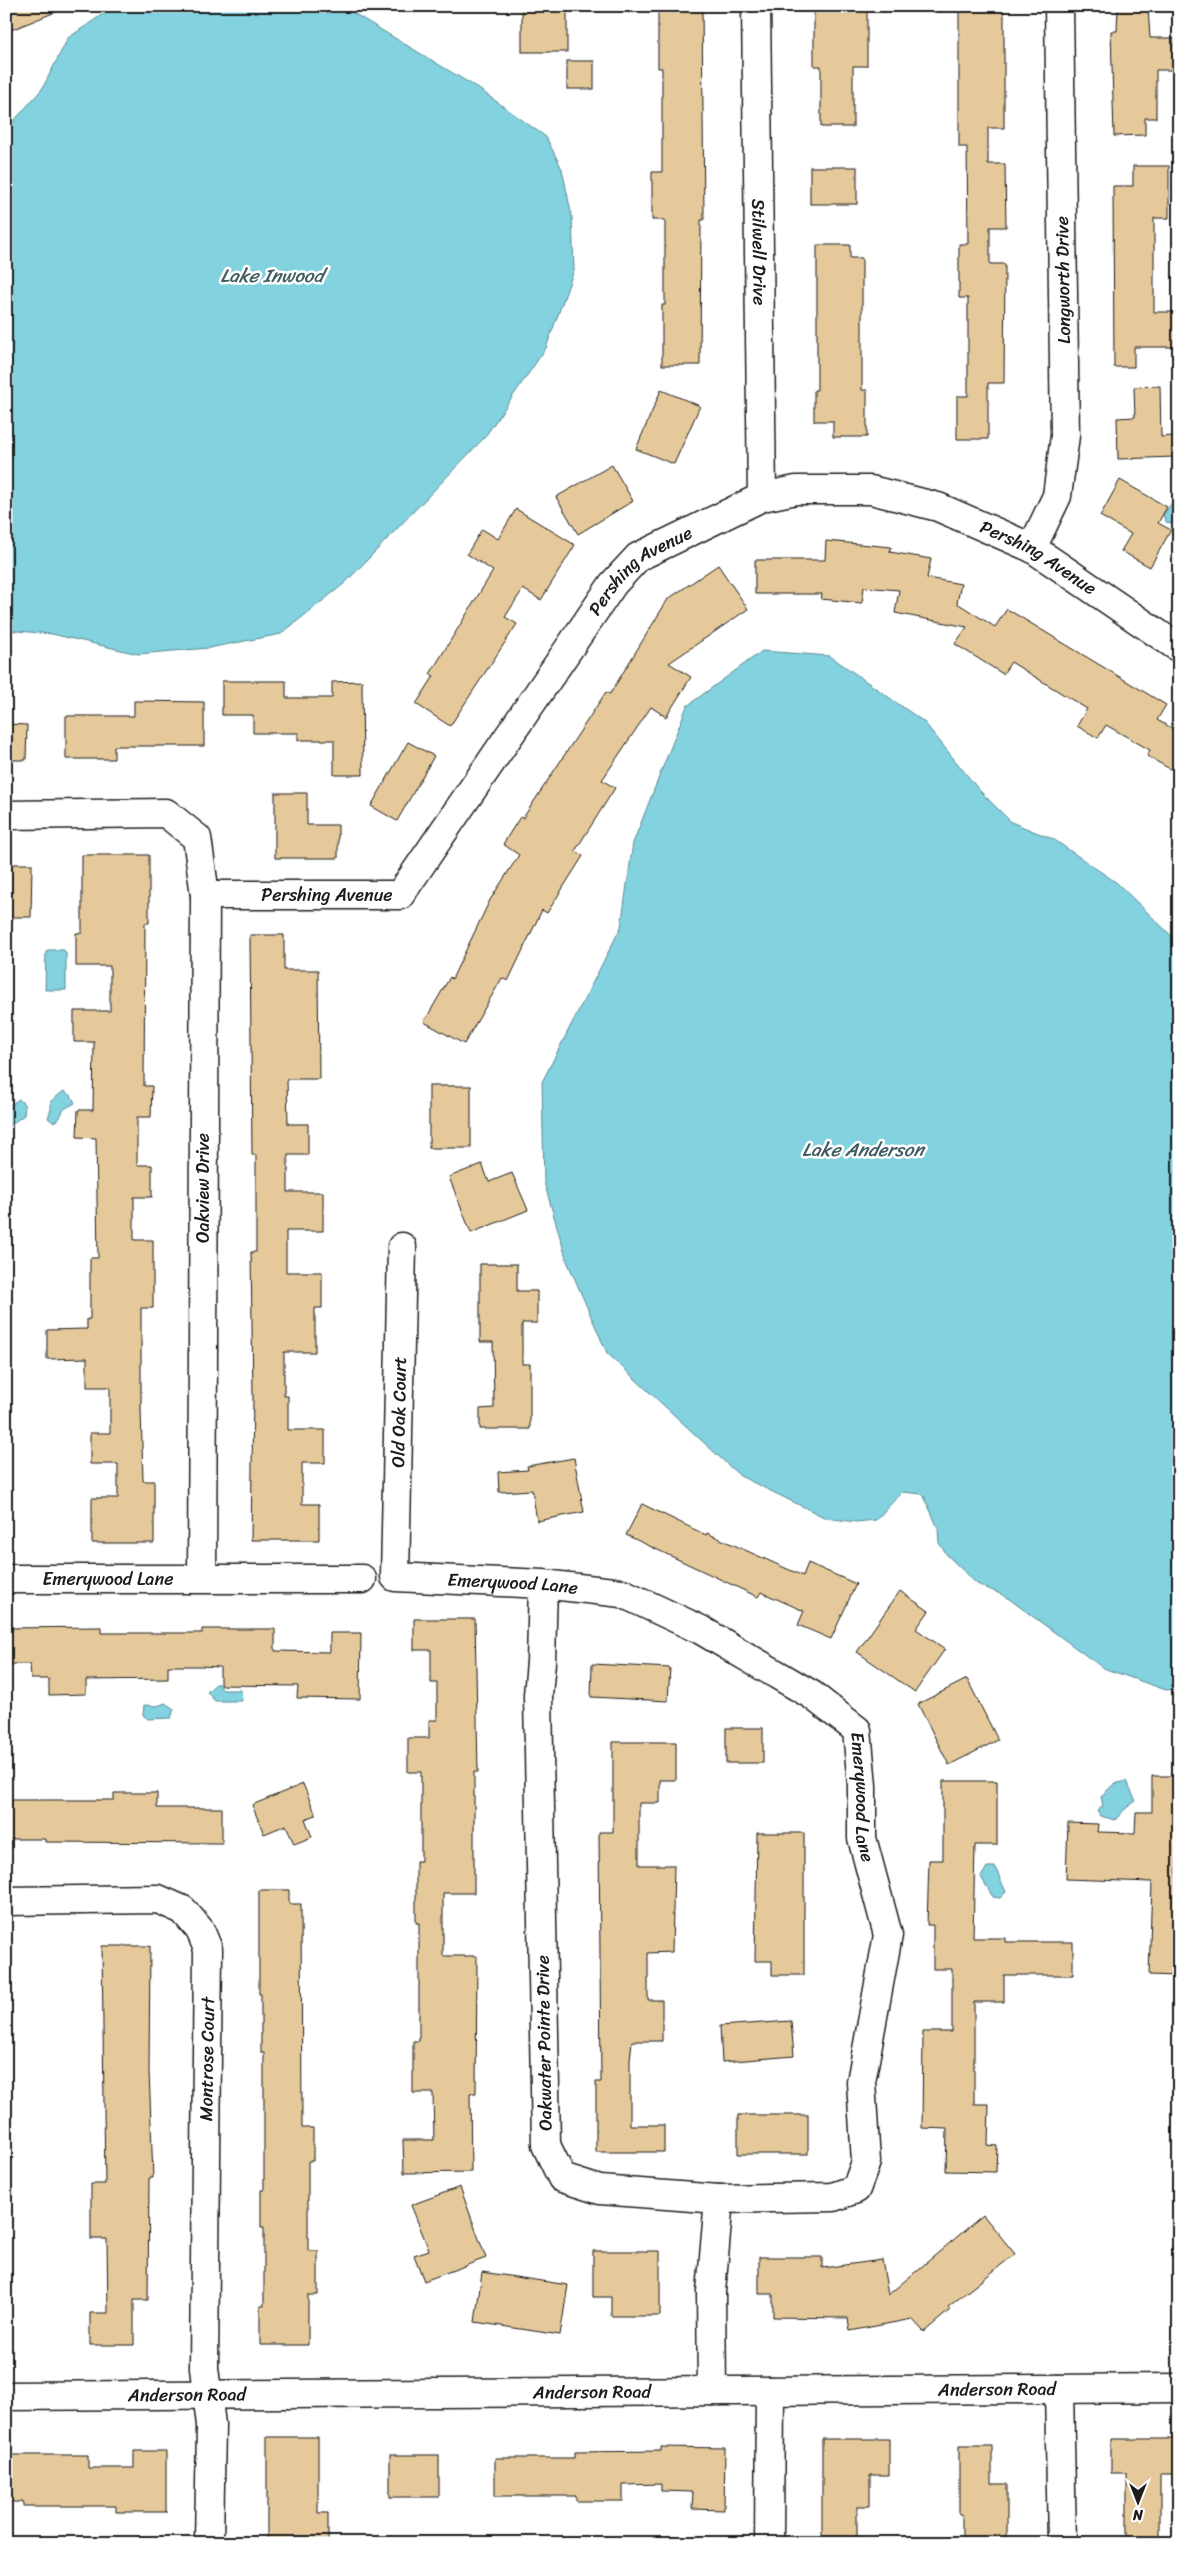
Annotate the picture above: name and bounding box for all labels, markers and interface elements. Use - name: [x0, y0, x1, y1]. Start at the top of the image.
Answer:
- street label: Stilwell Drive: [742, 198, 776, 306]
- street label: Longworth Drive: [1046, 216, 1080, 344]
- water label: Lake Inwood: [220, 259, 329, 292]
- street label: Pershing Avenue: [975, 511, 1104, 604]
- street label: Pershing Avenue: [580, 517, 698, 622]
- street label: Pershing Avenue: [261, 879, 393, 911]
- street label: Oakview Drive: [187, 1133, 219, 1243]
- water label: Lake Anderson: [802, 1133, 926, 1166]
- street label: Old Oak Court: [382, 1356, 416, 1468]
- street label: Emerywood Lane: [43, 1563, 173, 1595]
- street label: Emerywood Lane: [447, 1563, 580, 1604]
- street label: Emerywood Lane: [841, 1731, 884, 1866]
- street label: Oakwater Pointe Drive: [526, 1955, 562, 2131]
- street label: Montrose Court: [190, 1996, 224, 2121]
- street label: Anderson Road: [937, 2373, 1058, 2406]
- street label: Anderson Road: [532, 2376, 653, 2408]
- street label: Anderson Road: [127, 2378, 248, 2411]
- north arrow: [1112, 2476, 1162, 2526]
- text: N: [1133, 2502, 1144, 2527]

